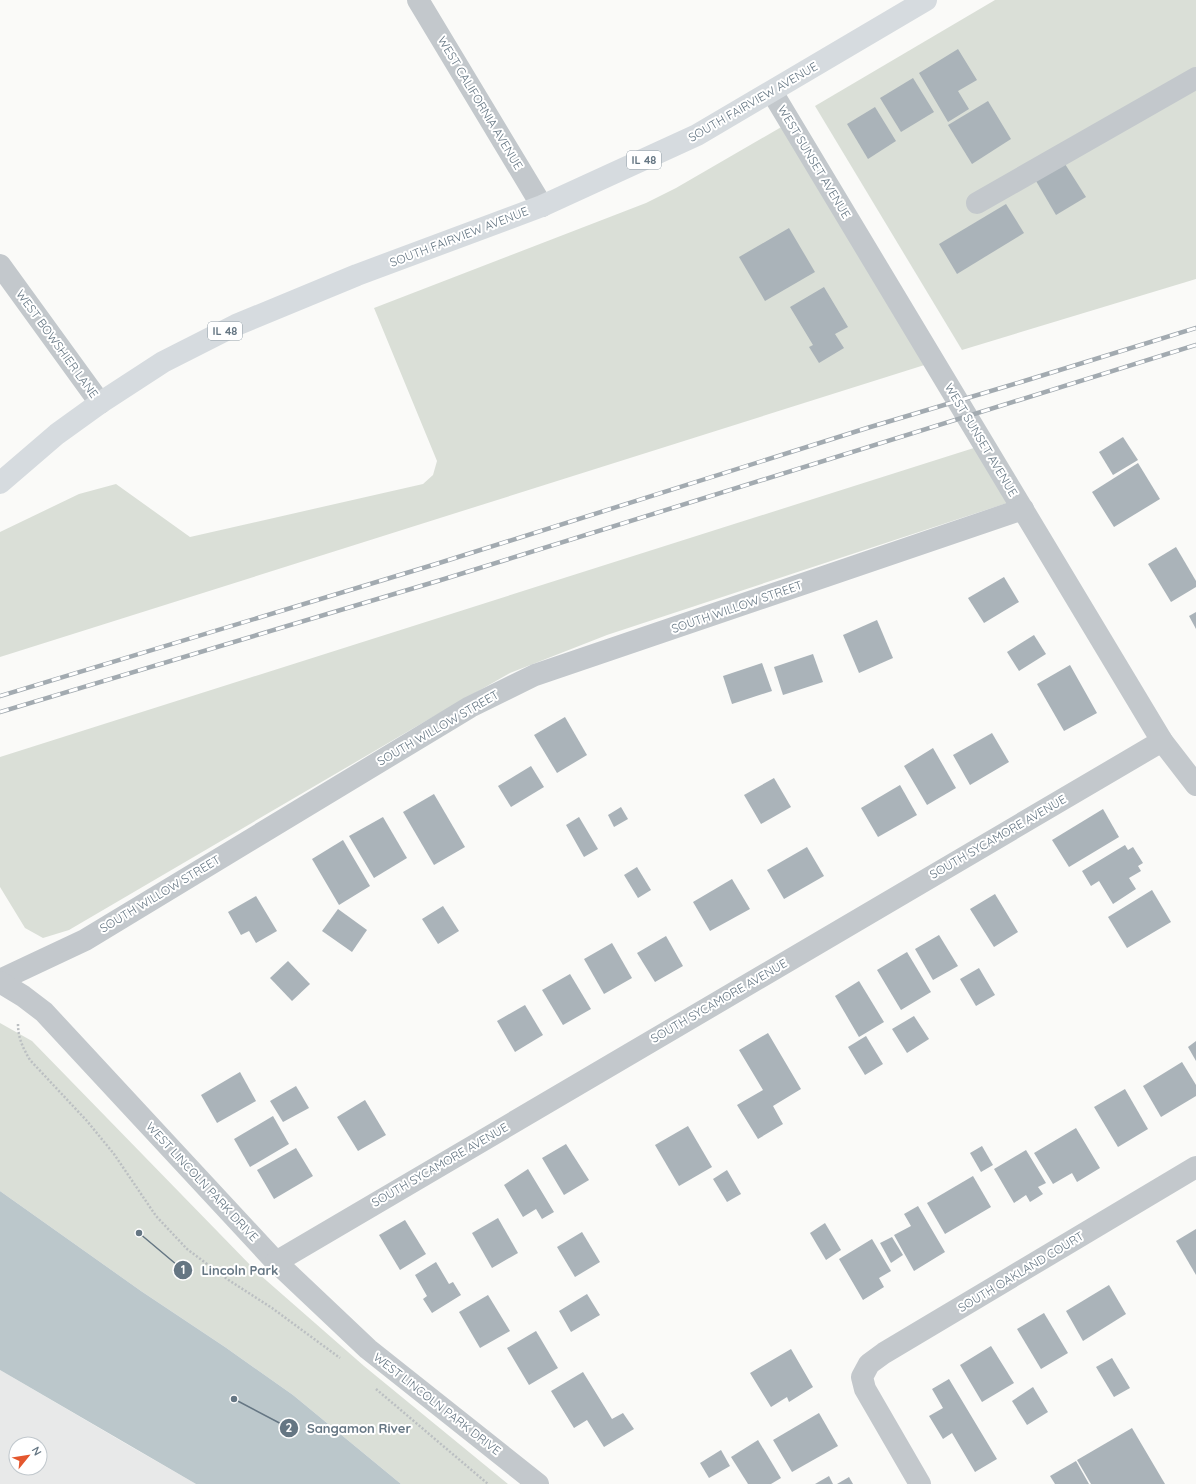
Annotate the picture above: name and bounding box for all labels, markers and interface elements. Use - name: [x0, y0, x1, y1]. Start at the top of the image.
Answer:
- street label: WEST CALIFORNIA AVENUE: [435, 33, 526, 172]
- street label: SOUTH FAIRVIEW AVENUE: [685, 58, 820, 145]
- street label: WEST SUNSET AVENUE: [775, 102, 854, 221]
- road number: IL 48: [627, 151, 661, 169]
- street label: SOUTH FAIRVIEW AVENUE: [388, 203, 530, 270]
- street label: WEST BOWSHIER LANE: [13, 287, 102, 401]
- road number: IL 48: [208, 322, 242, 340]
- street label: WEST SUNSET AVENUE: [942, 380, 1021, 499]
- street label: SOUTH WILLOW STREET: [669, 577, 804, 636]
- street label: SOUTH WILLOW STREET: [374, 687, 501, 769]
- street label: SOUTH SYCAMORE AVENUE: [927, 791, 1069, 882]
- street label: SOUTH WILLOW STREET: [97, 852, 223, 935]
- street label: SOUTH SYCAMORE AVENUE: [648, 955, 790, 1046]
- street label: WEST LINCOLN PARK DRIVE: [143, 1119, 262, 1245]
- street label: SOUTH SYCAMORE AVENUE: [369, 1119, 511, 1210]
- street label: SOUTH OAKLAND COURT: [955, 1228, 1086, 1315]
- callout: Lincoln Park: [173, 1258, 286, 1283]
- text: 1: [181, 1262, 185, 1277]
- text: Lincoln Park: [202, 1262, 278, 1278]
- street label: WEST LINCOLN PARK DRIVE: [371, 1349, 504, 1458]
- callout: Sangamon River: [279, 1416, 419, 1441]
- text: 2: [286, 1420, 293, 1435]
- text: Sangamon River: [307, 1420, 411, 1436]
- north arrow: [8, 1436, 48, 1476]
- text: N: [29, 1444, 45, 1458]

